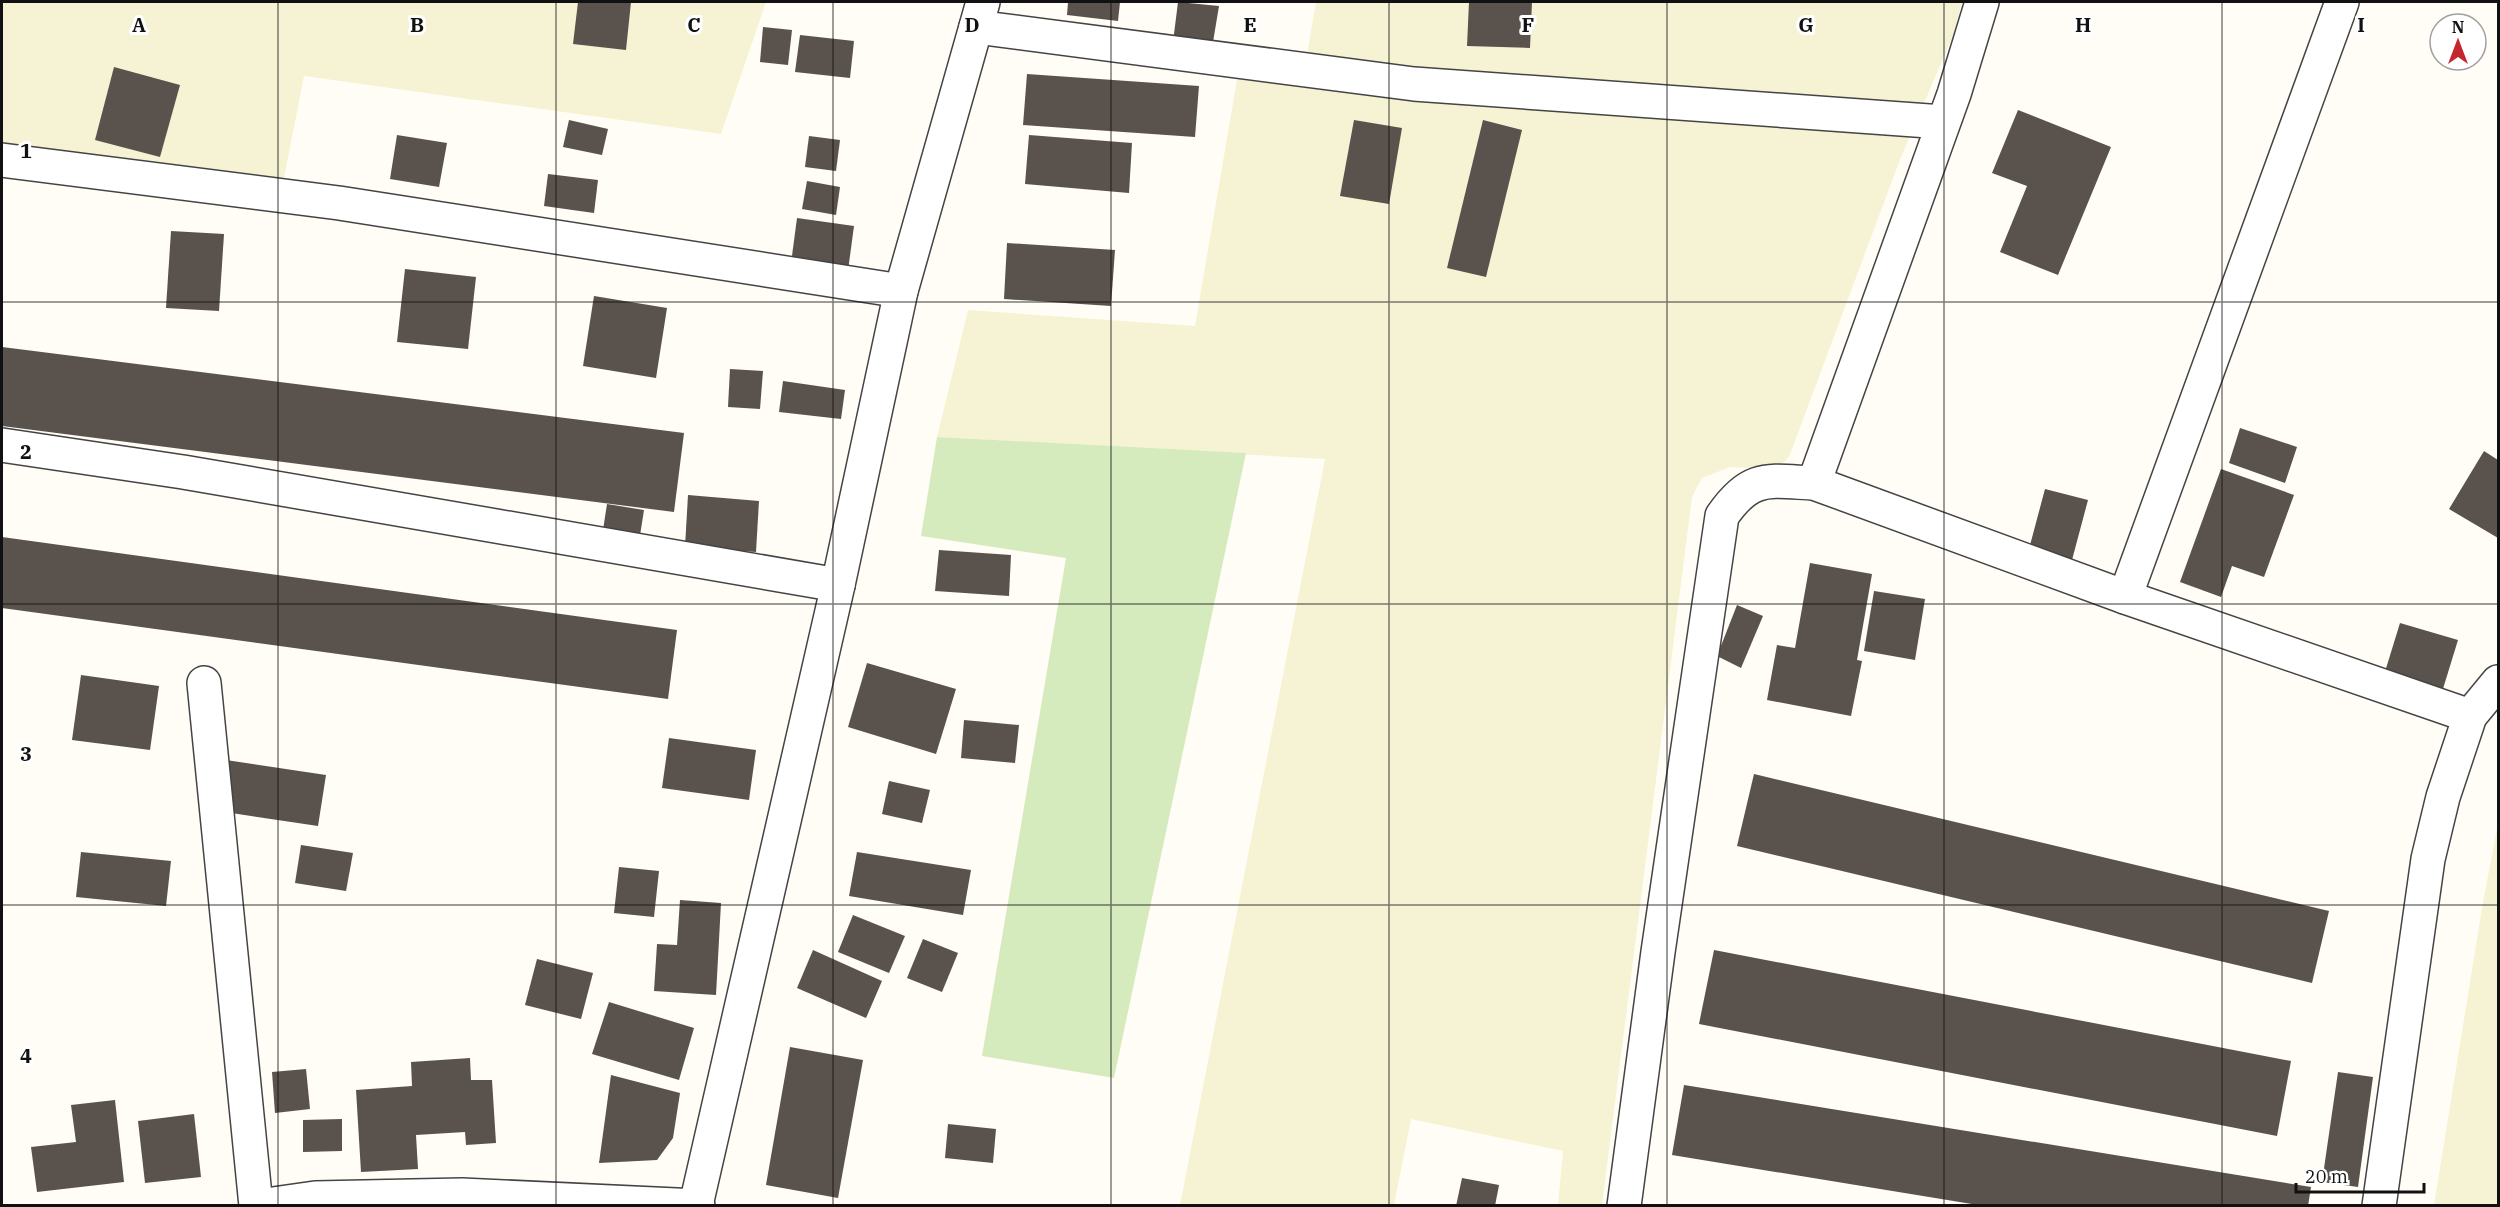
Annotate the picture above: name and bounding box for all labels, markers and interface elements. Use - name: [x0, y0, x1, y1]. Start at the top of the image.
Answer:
- text: A: [132, 11, 146, 38]
- text: B: [410, 11, 424, 38]
- text: C: [687, 11, 701, 38]
- text: D: [964, 11, 980, 38]
- text: E: [1243, 11, 1257, 38]
- text: F: [1522, 11, 1534, 38]
- text: G: [1798, 11, 1814, 38]
- text: H: [2075, 11, 2091, 38]
- text: I: [2357, 11, 2365, 38]
- north arrow: [2428, 12, 2488, 72]
- text: N: [2452, 17, 2464, 37]
- text: 1: [20, 137, 32, 164]
- text: 2: [20, 438, 32, 465]
- text: 3: [20, 740, 32, 767]
- text: 4: [20, 1042, 32, 1069]
- scale bar: [2296, 1156, 2424, 1194]
- text: 20 m: [2305, 1165, 2348, 1188]

